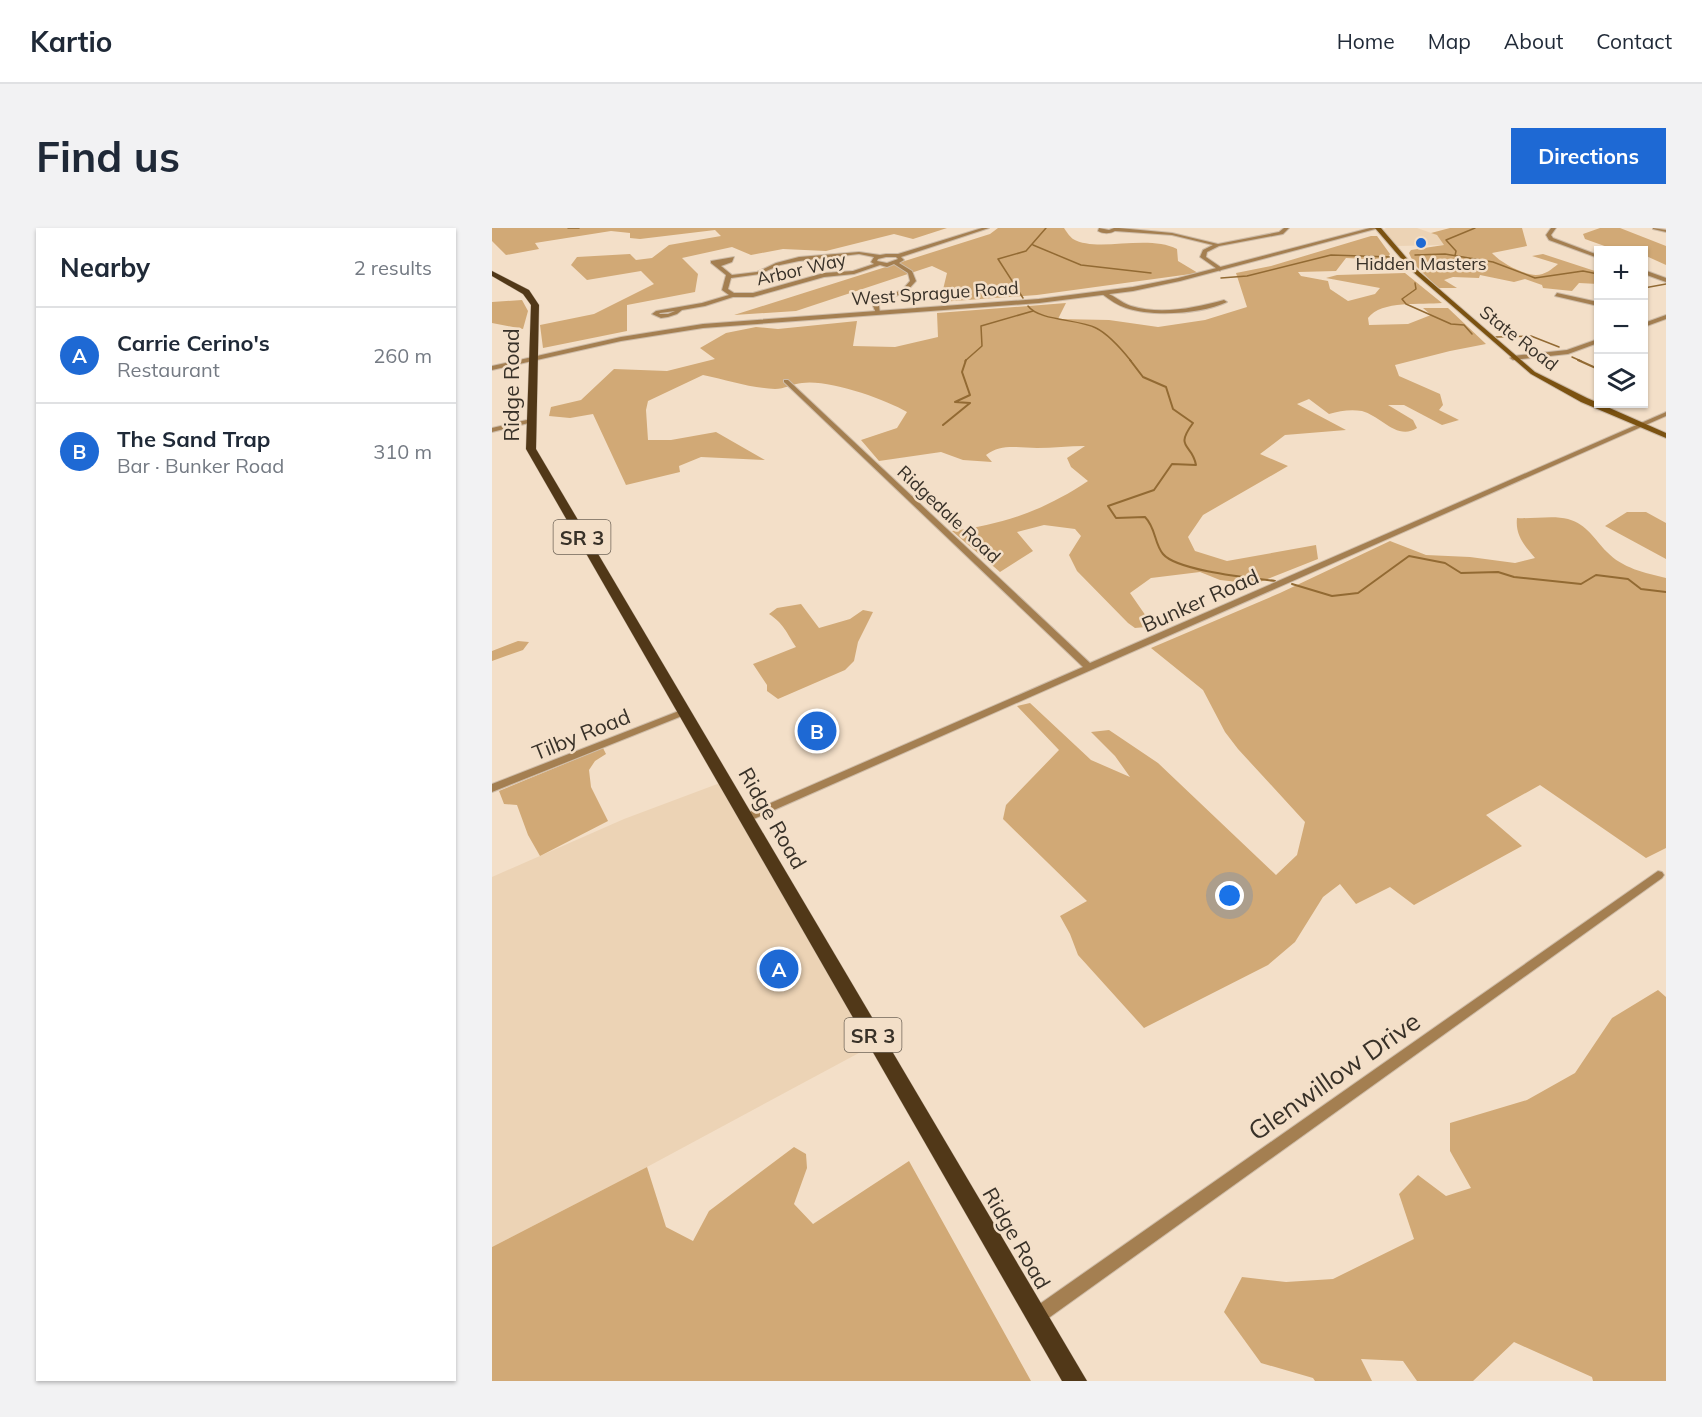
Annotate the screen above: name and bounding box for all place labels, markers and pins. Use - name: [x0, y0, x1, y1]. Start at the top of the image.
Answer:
- marker: Hidden Masters: [1414, 236, 1428, 250]
- place label: Hidden Masters: [1355, 252, 1487, 275]
- pin: B: [798, 708, 836, 754]
- pin: A: [760, 946, 798, 992]

